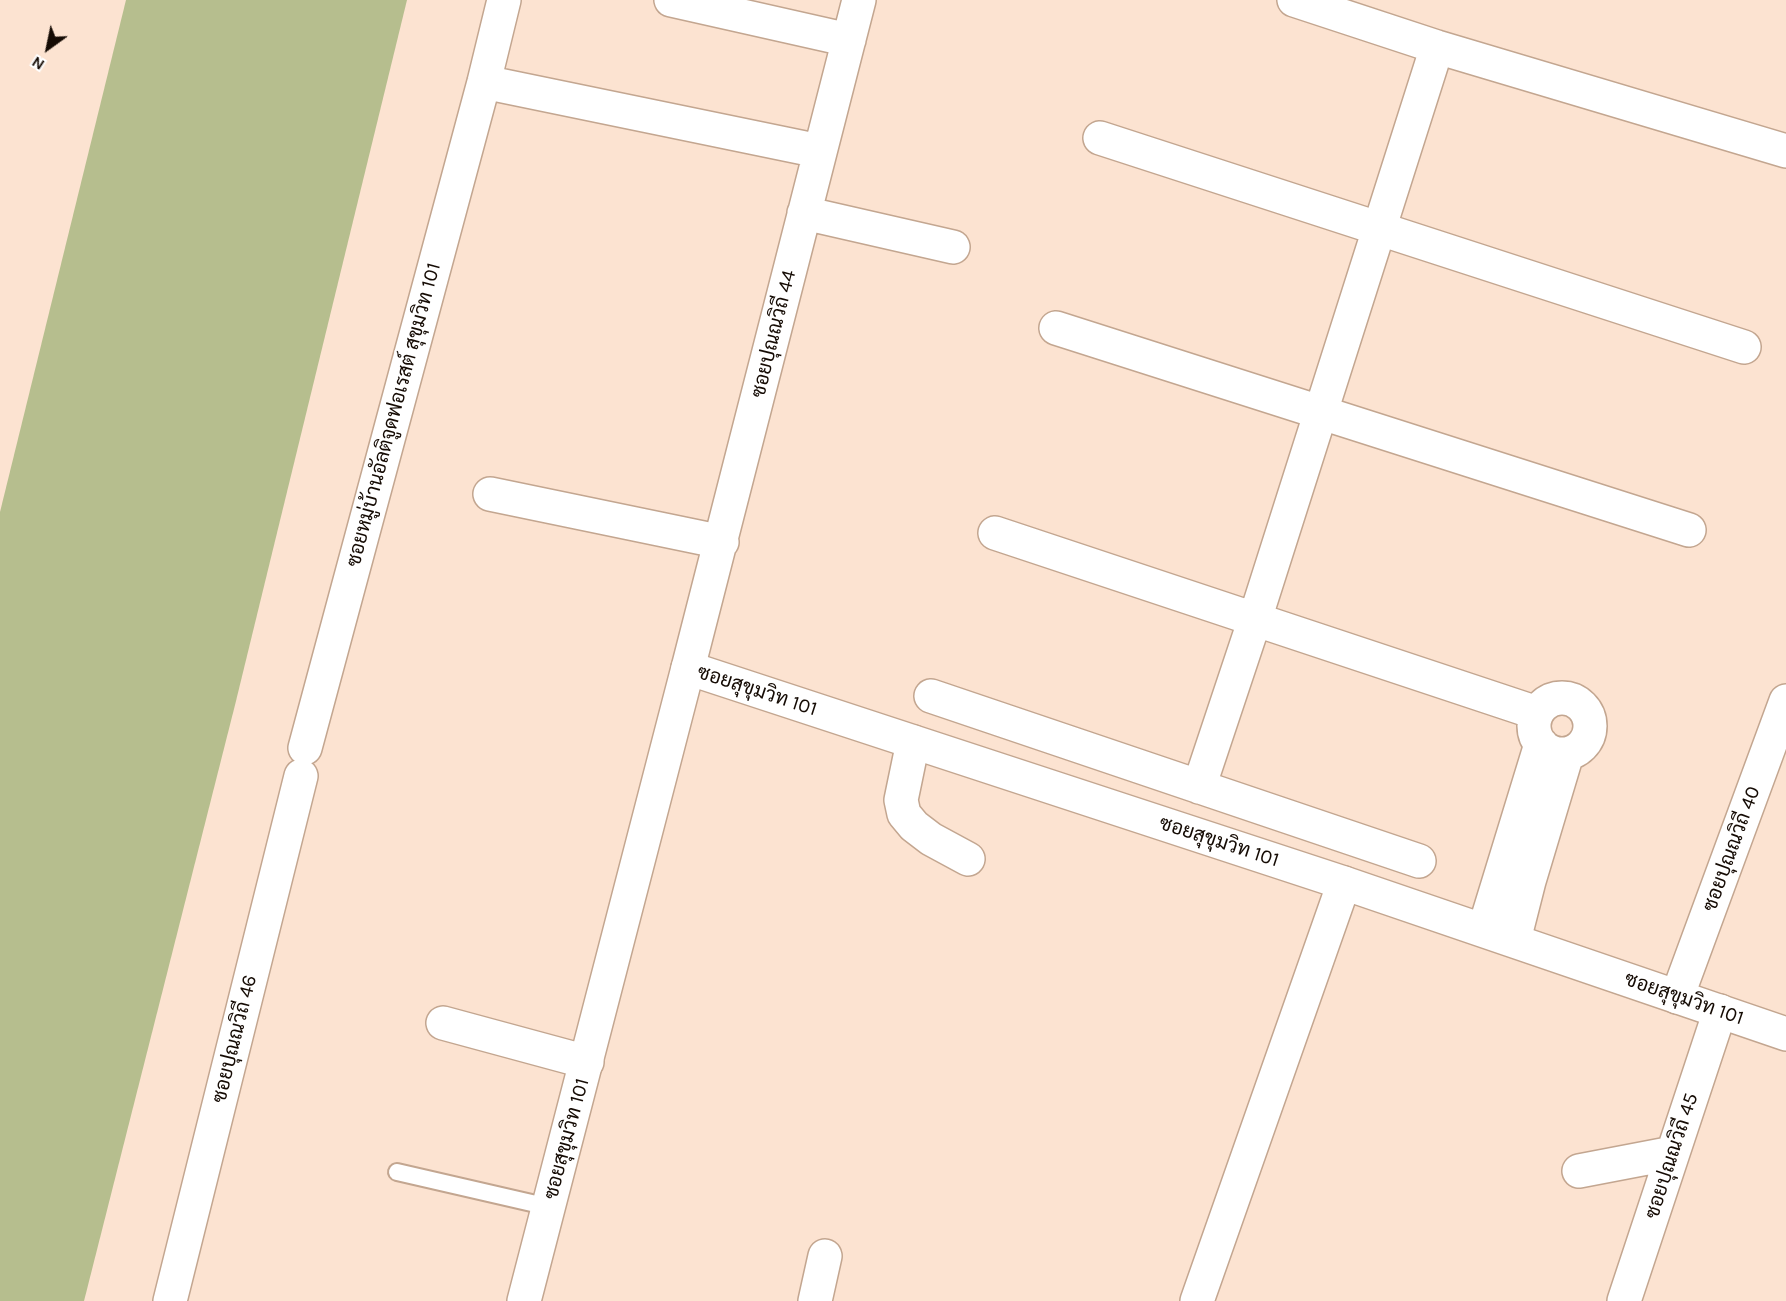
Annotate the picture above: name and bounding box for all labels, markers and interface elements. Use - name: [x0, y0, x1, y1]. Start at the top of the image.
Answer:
- north arrow: [18, 18, 78, 78]
- text: N: [28, 52, 48, 75]
- street label: ซอยหมู่บ้านอัลติจูดฟอเรสต์ สุขุมวิท 101: [342, 260, 446, 570]
- street label: ซอยปุณณวิถี 44: [747, 268, 801, 400]
- street label: ซอยสุขุมวิท 101: [694, 660, 820, 722]
- street label: ซอยปุณณวิถี 40: [1698, 783, 1766, 915]
- street label: ซอยสุขุมวิท 101: [1156, 811, 1282, 873]
- street label: ซอยสุขุมวิท 101: [1621, 967, 1747, 1031]
- street label: ซอยปุณณวิถี 46: [208, 973, 262, 1105]
- street label: ซอยสุขุมวิท 101: [539, 1076, 595, 1202]
- street label: ซอยปุณณวิถี 45: [1640, 1090, 1704, 1222]

